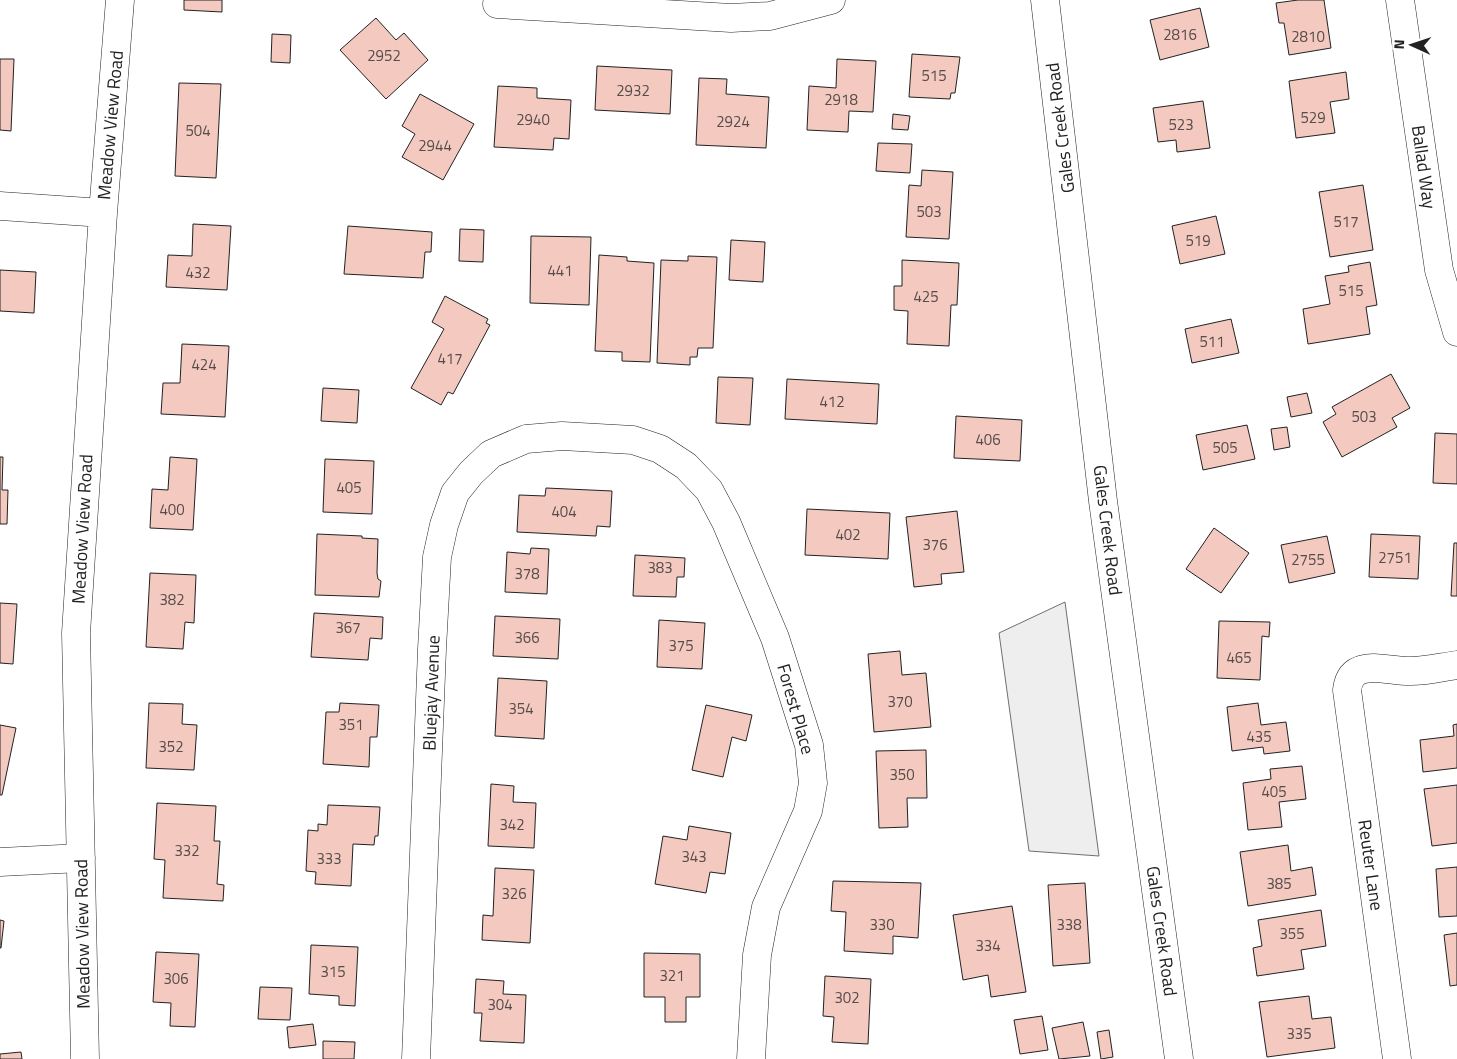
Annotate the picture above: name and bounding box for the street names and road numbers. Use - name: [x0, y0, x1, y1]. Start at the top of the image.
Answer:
- street label: Meadow View Road: [90, 49, 130, 201]
- street label: Gales Creek Road: [1039, 61, 1081, 195]
- street label: Ballad Way: [1405, 123, 1443, 211]
- street label: Meadow View Road: [65, 453, 99, 605]
- street label: Gales Creek Road: [1087, 463, 1129, 597]
- street label: Bluejay Avenue: [415, 635, 447, 751]
- street label: Forest Place: [770, 661, 822, 757]
- street label: Reuter Lane: [1351, 818, 1391, 912]
- street label: Meadow View Road: [67, 859, 97, 1009]
- street label: Gales Creek Road: [1140, 864, 1184, 998]

